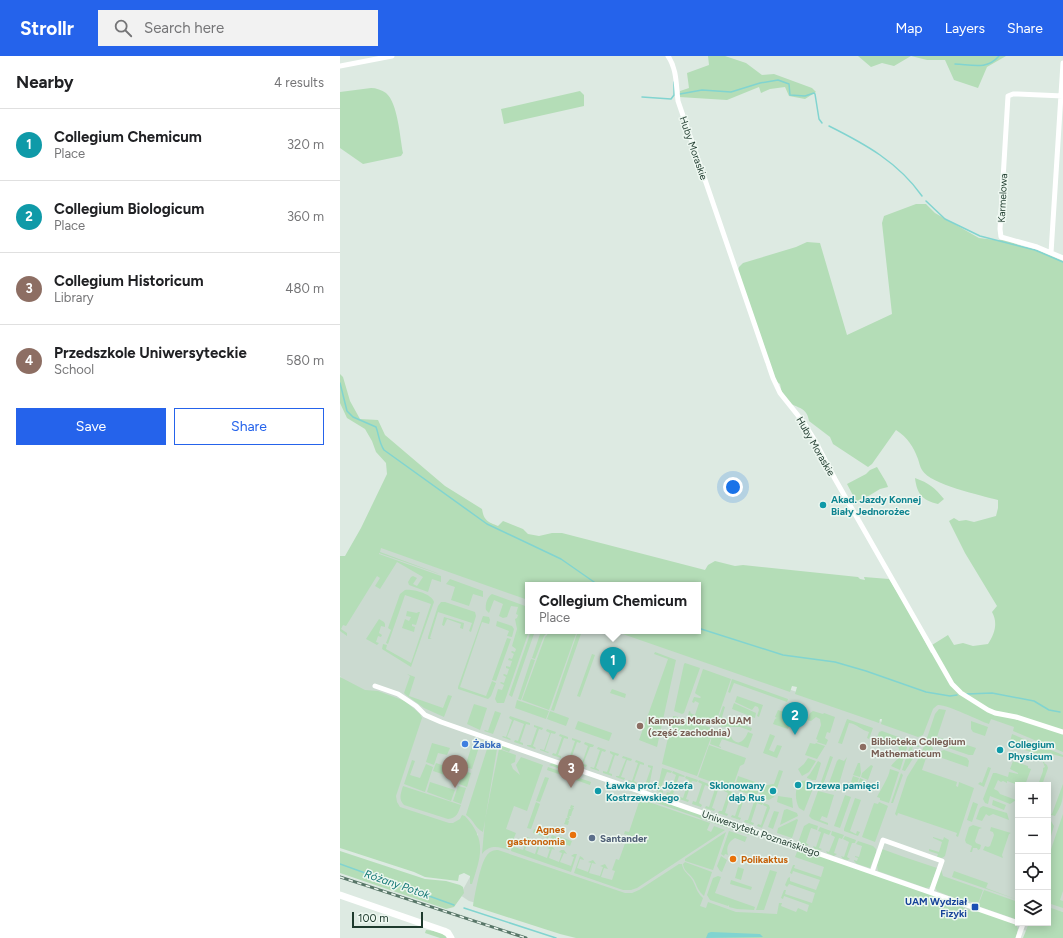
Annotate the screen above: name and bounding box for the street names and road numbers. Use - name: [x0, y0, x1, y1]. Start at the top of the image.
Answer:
- street label: Huby Moraskie: [677, 115, 711, 182]
- street label: Karmelowa: [995, 173, 1010, 223]
- street label: Huby Moraskie: [793, 414, 838, 479]
- street label: Uniwersytetu Poznańskiego: [700, 807, 822, 860]

